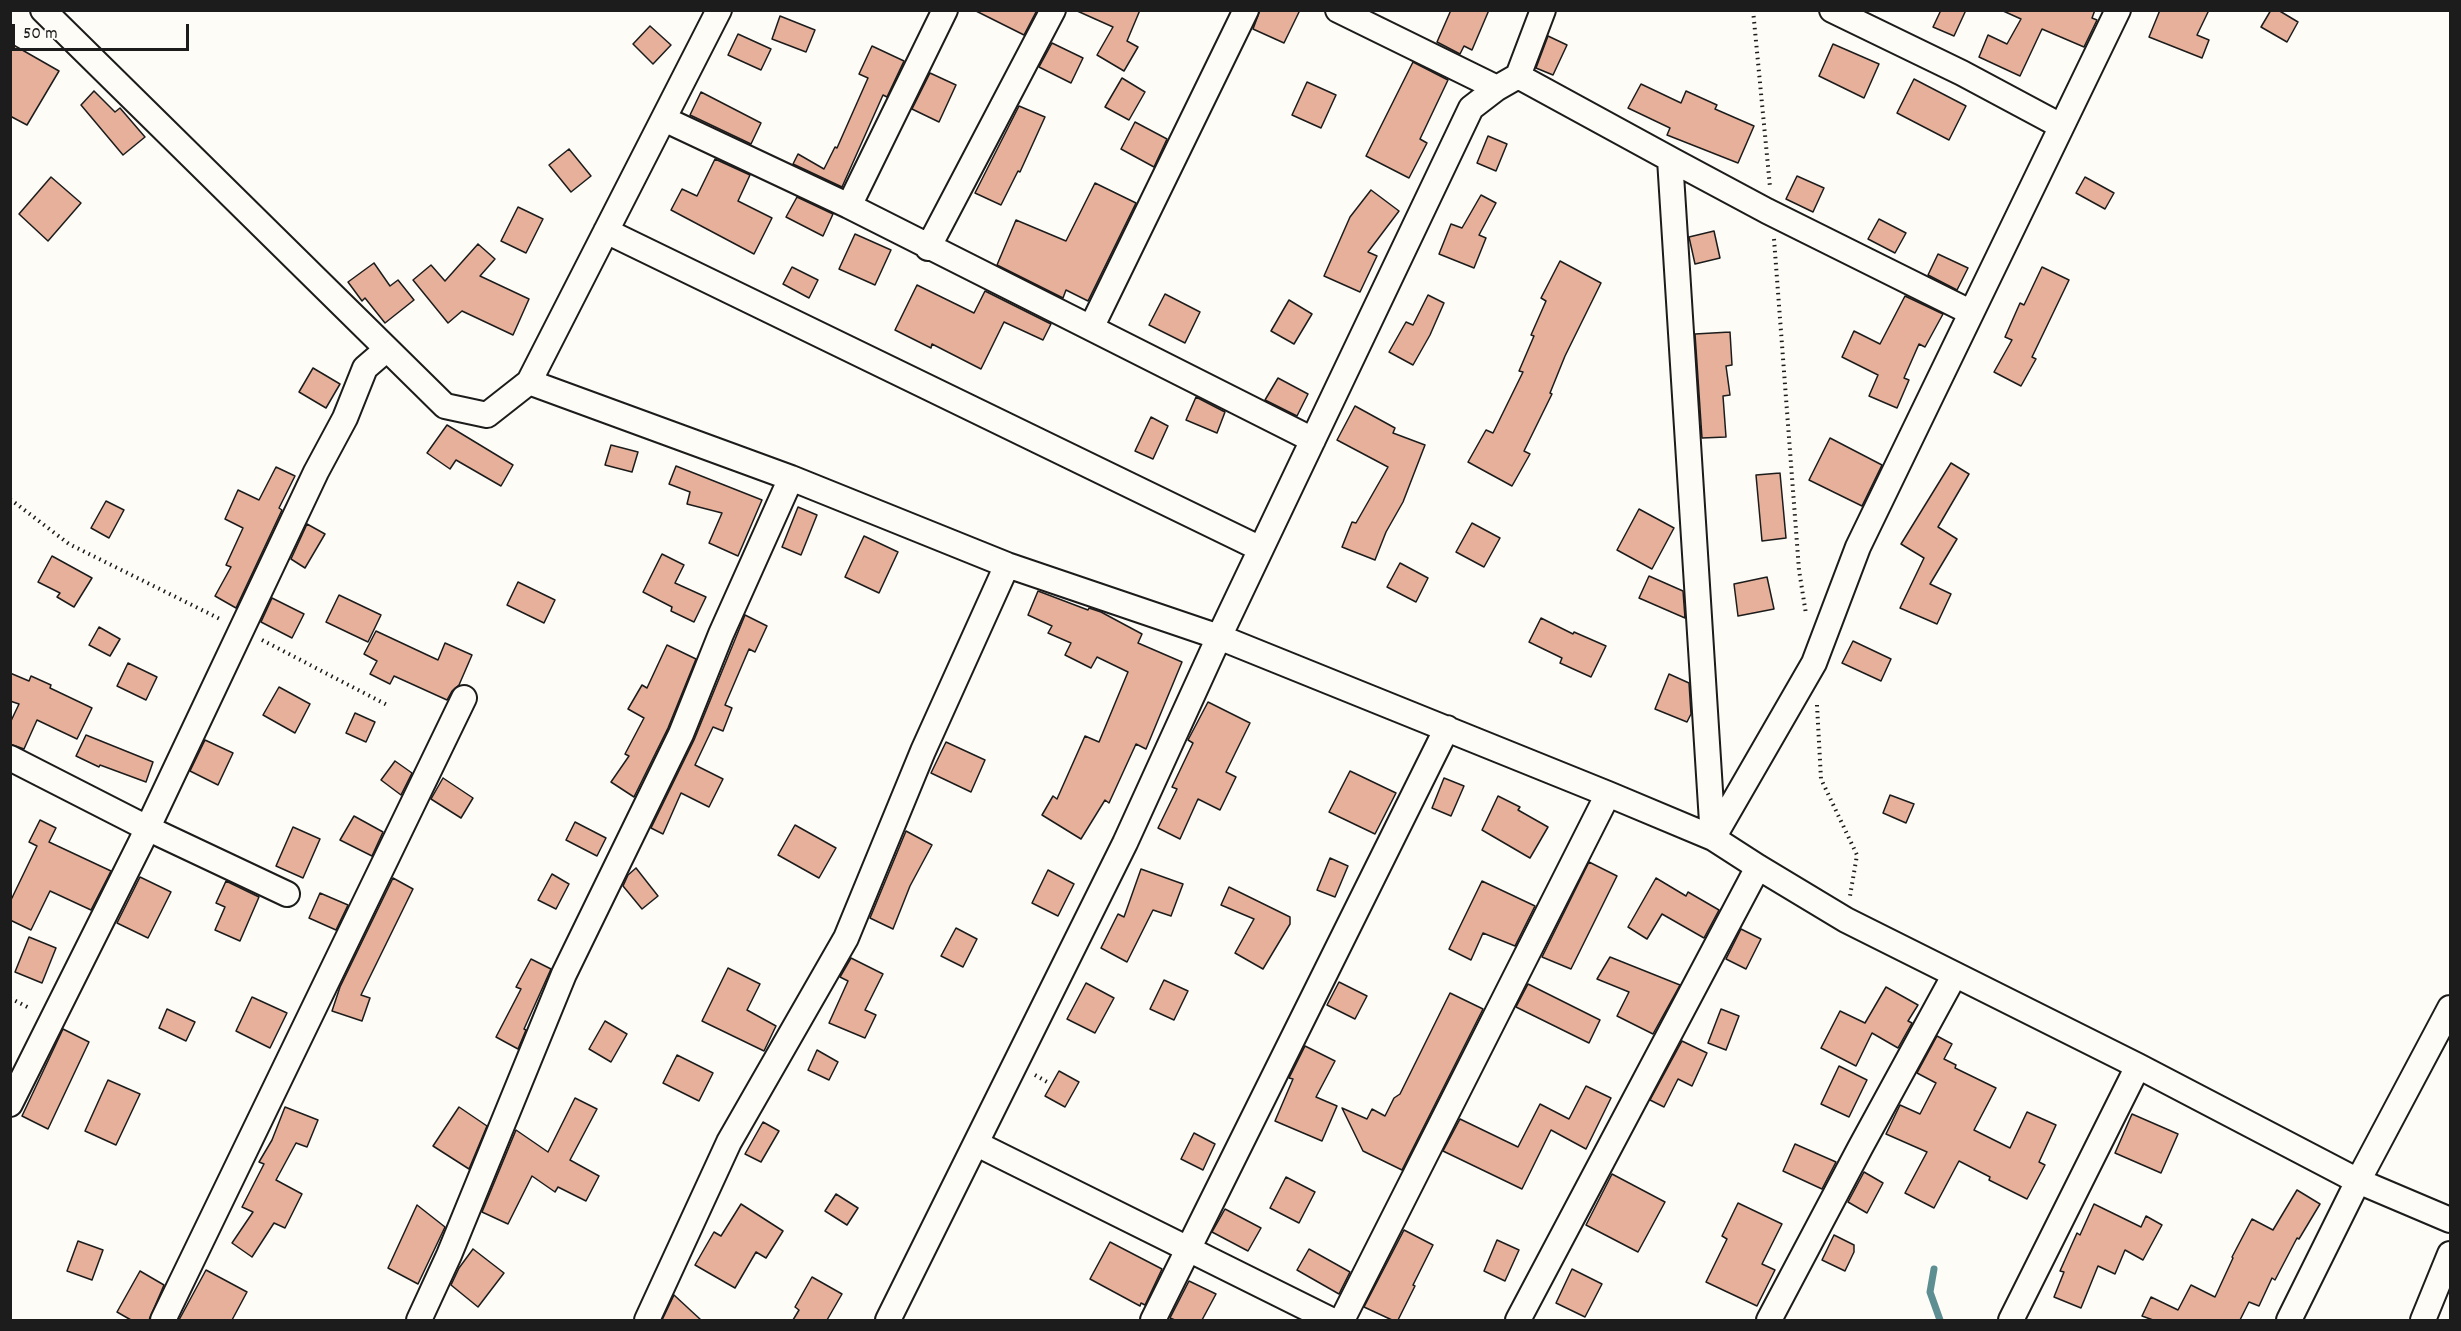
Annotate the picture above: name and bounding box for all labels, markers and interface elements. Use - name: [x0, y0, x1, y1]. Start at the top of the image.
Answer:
- scale bar: [15, 12, 192, 50]
- text: 50 m: [23, 22, 58, 47]

